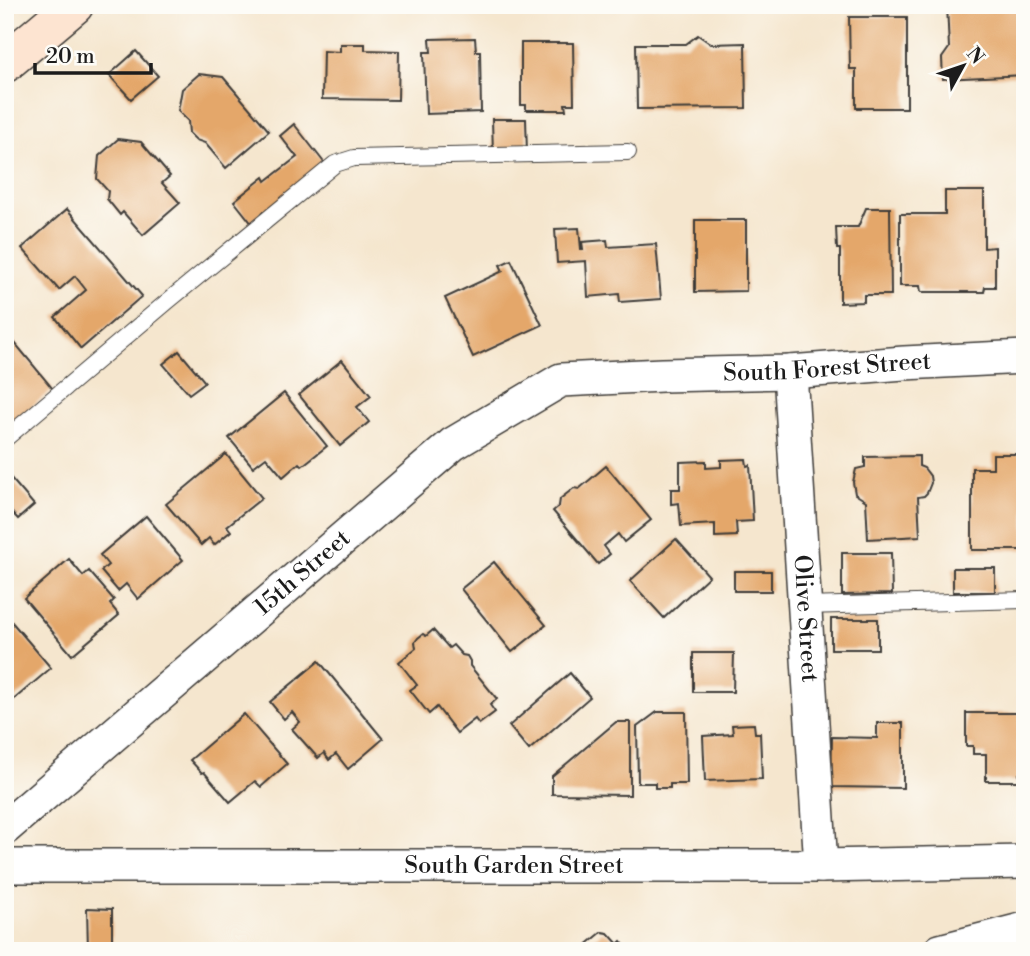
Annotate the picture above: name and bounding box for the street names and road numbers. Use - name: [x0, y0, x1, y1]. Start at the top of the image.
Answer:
- street label: South Forest Street: [723, 347, 932, 389]
- street label: 15th Street: [248, 523, 357, 622]
- street label: Olive Street: [787, 554, 824, 684]
- street label: South Garden Street: [404, 851, 624, 881]

